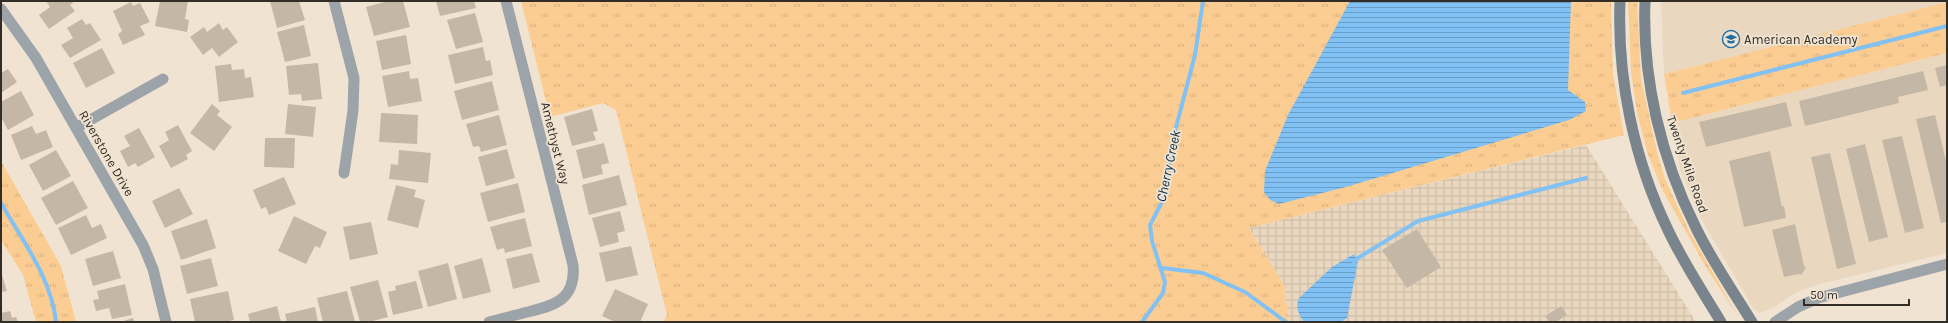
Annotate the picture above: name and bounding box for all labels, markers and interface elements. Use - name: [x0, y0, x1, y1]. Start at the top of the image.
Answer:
- school or university icon: American Academy: [1721, 29, 1741, 49]
- place label: American Academy: [1744, 32, 1858, 47]
- street label: Amethyst Way: [538, 100, 573, 186]
- street label: Riverstone Drive: [76, 108, 137, 199]
- street label: Twenty Mile Road: [1664, 113, 1711, 215]
- water label: Cherry Creek: [1153, 128, 1185, 204]
- scale bar: [1804, 281, 1909, 307]
- text: 50 m: [1810, 288, 1838, 302]

